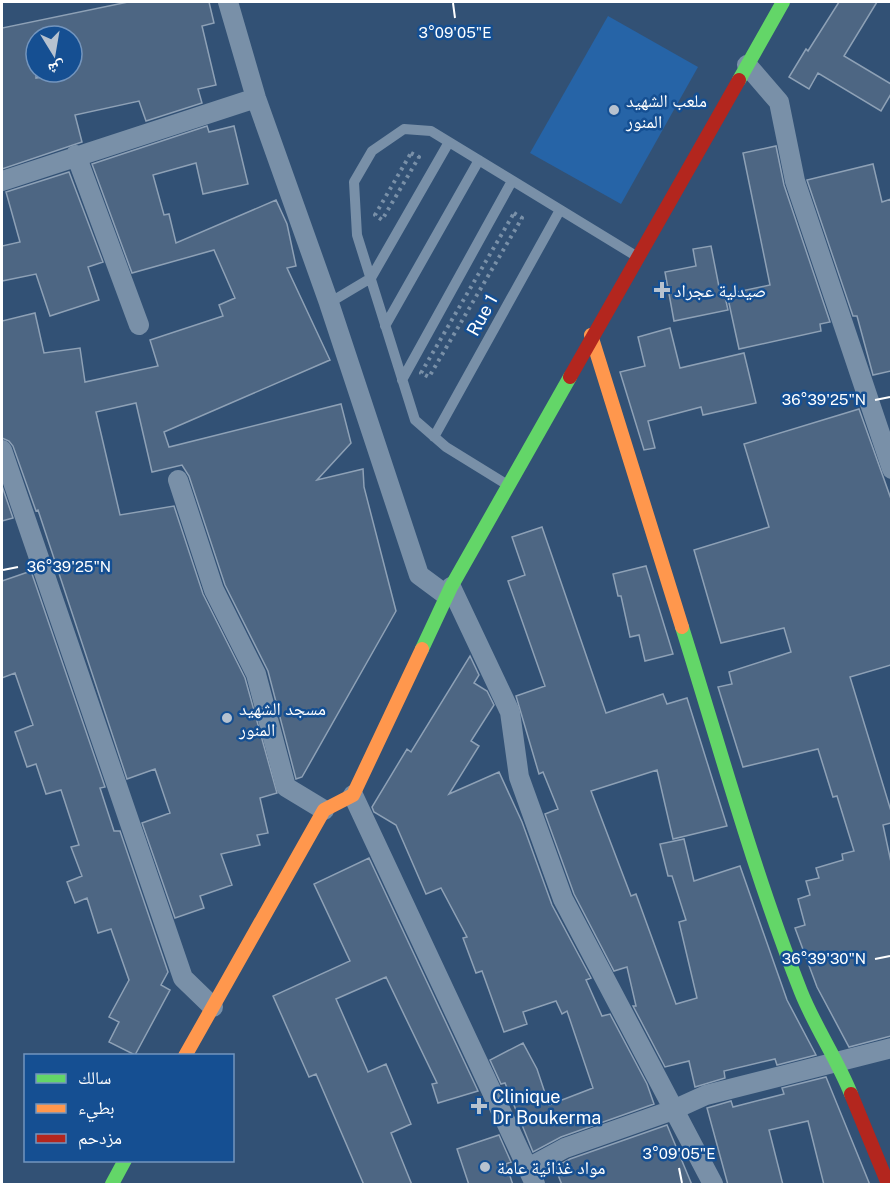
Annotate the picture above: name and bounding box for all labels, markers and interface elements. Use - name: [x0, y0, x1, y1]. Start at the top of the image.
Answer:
- north arrow: [24, 24, 84, 84]
- text: 3°09'05"E: [418, 24, 492, 41]
- text: ش: [47, 57, 67, 79]
- place label: ملعب الشهيد المنور: [625, 90, 707, 132]
- marker: ملعب الشهيد المنور: [607, 103, 621, 117]
- place label: صيدلية عجراد: [674, 280, 766, 301]
- marker: صيدلية عجراد: [655, 283, 669, 297]
- street label: Rue 1: [462, 291, 502, 339]
- text: 36°39'25"N: [782, 391, 866, 408]
- text: 36°39'25"N: [27, 558, 111, 575]
- place label: مسجد الشهيد المنور: [238, 698, 326, 740]
- marker: مسجد الشهيد المنور: [220, 711, 234, 725]
- text: 36°39'30"N: [782, 950, 866, 967]
- legend: [24, 1054, 234, 1162]
- text: سالك: [78, 1067, 111, 1088]
- place label: Clinique Dr Boukerma: [492, 1086, 601, 1128]
- text: بطيء: [78, 1097, 115, 1123]
- marker: Clinique Dr Boukerma: [470, 1097, 488, 1115]
- text: مزدحم: [78, 1127, 122, 1150]
- text: 3°09'05"E: [642, 1145, 716, 1162]
- place label: مواد غذائية عامة: [497, 1157, 606, 1178]
- marker: مواد غذائية عامة: [478, 1160, 492, 1174]

